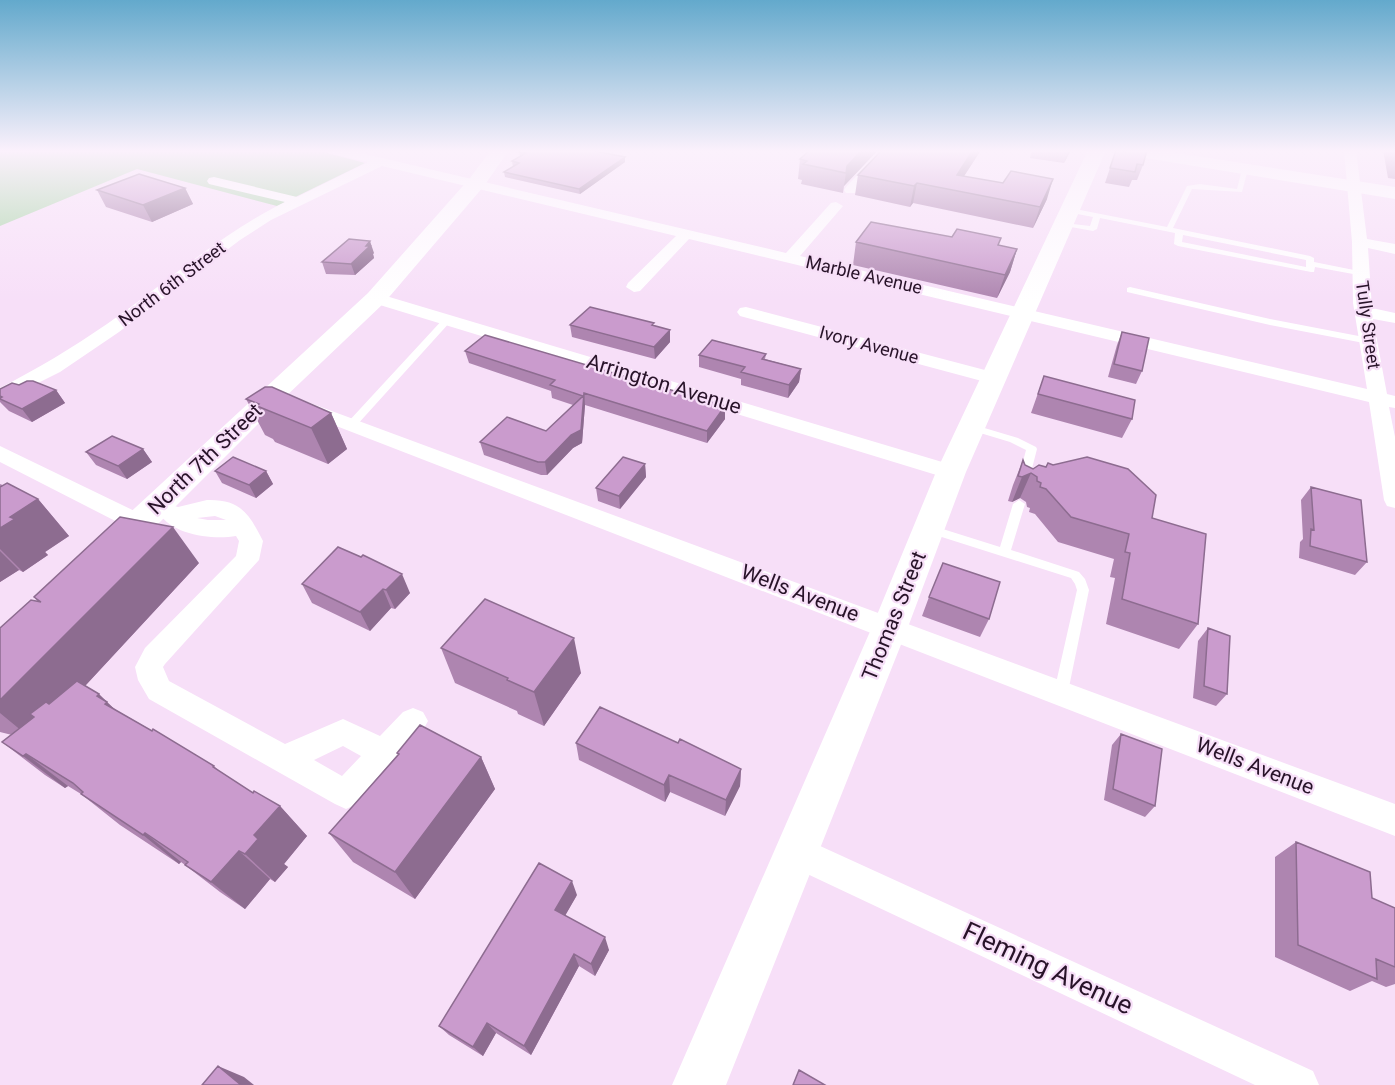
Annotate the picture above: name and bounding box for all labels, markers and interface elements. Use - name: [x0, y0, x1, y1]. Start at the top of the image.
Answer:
- street label: North 6th Street: [114, 237, 229, 330]
- street label: Marble Avenue: [804, 251, 924, 298]
- street label: Tully Street: [1352, 279, 1385, 371]
- street label: Ivory Avenue: [817, 321, 921, 368]
- street label: Arrington Avenue: [584, 349, 744, 419]
- street label: North 7th Street: [143, 399, 267, 519]
- street label: Thomas Street: [857, 548, 931, 684]
- street label: Wells Avenue: [738, 560, 862, 626]
- street label: Wells Avenue: [1193, 733, 1317, 799]
- street label: Fleming Avenue: [958, 916, 1138, 1020]

